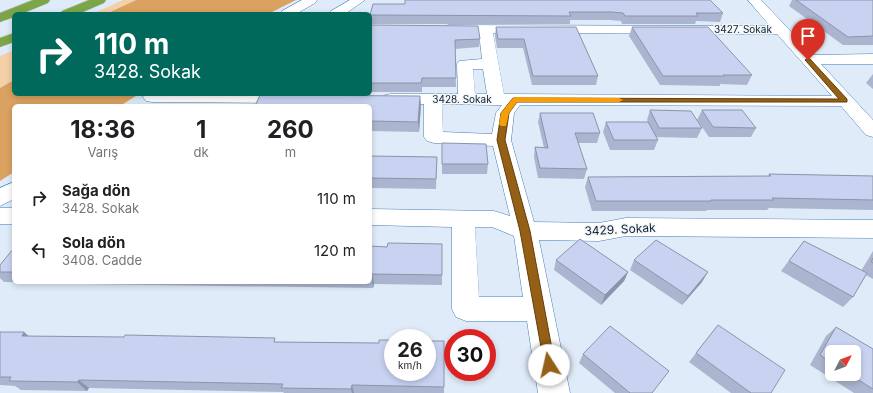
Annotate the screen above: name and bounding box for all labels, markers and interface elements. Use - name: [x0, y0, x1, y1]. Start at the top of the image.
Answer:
- pin: [791, 19, 825, 60]
- street label: 3427. Sokak: [714, 23, 772, 35]
- icon: arrive: [797, 25, 819, 47]
- text: 110 m: [94, 27, 169, 61]
- icon: right: [28, 28, 80, 80]
- text: 3428. Sokak: [94, 61, 201, 82]
- street label: 3428. Sokak: [432, 93, 492, 105]
- text: 18:36: [70, 115, 135, 144]
- text: 1: [196, 115, 206, 144]
- text: 260: [267, 115, 314, 144]
- text: Varış: [87, 144, 118, 160]
- text: dk: [194, 144, 209, 160]
- text: m: [285, 144, 296, 160]
- text: Sağa dön: [62, 181, 130, 200]
- icon: right: [28, 187, 50, 209]
- text: 110 m: [317, 189, 356, 208]
- text: 3428. Sokak: [62, 200, 139, 216]
- street label: 3429. Sokak: [584, 220, 656, 238]
- text: Sola dön: [62, 233, 125, 252]
- icon: left: [28, 239, 50, 261]
- text: 120 m: [314, 241, 356, 260]
- text: 3408. Cadde: [62, 252, 142, 268]
- speed limit sign: 30: [444, 329, 496, 381]
- text: 26: [397, 338, 423, 362]
- position arrow: [528, 344, 570, 386]
- north arrow: [825, 345, 861, 381]
- map controls: [825, 345, 861, 381]
- text: km/h: [398, 359, 422, 371]

